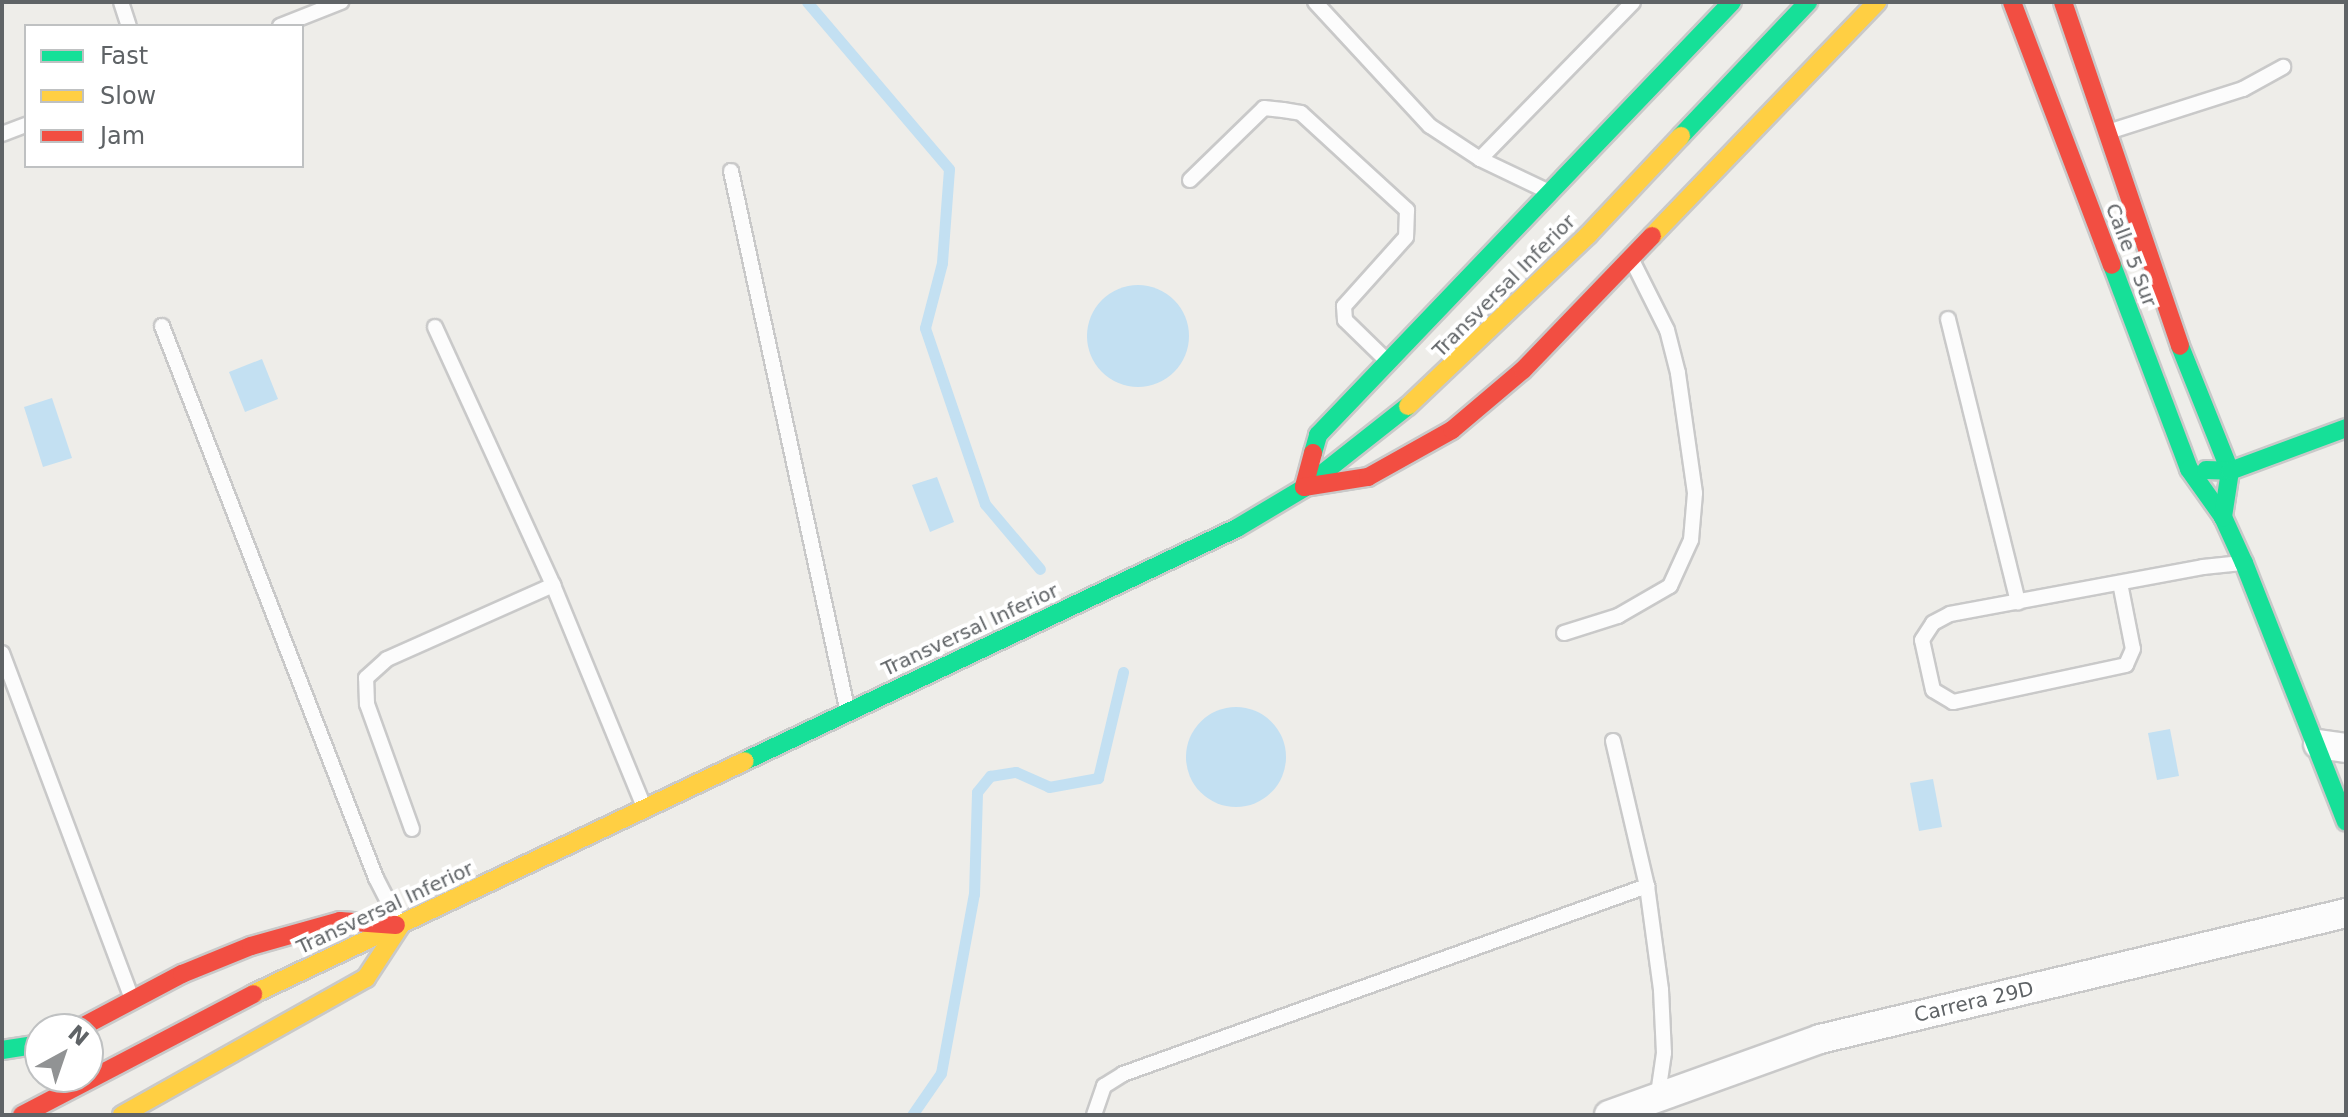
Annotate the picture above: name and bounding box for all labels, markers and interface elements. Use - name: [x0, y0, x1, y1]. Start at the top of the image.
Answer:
- legend: [24, 24, 304, 168]
- text: Fast: [100, 42, 148, 70]
- text: Slow: [100, 82, 156, 110]
- text: Jam: [100, 122, 145, 150]
- street label: Calle 5 Sur: [2100, 200, 2162, 310]
- street label: Transversal Inferior: [1428, 210, 1580, 362]
- street label: Transversal Inferior: [878, 579, 1062, 681]
- street label: Transversal Inferior: [293, 857, 477, 959]
- street label: Carrera 29D: [1912, 977, 2036, 1027]
- north arrow: [24, 1013, 104, 1093]
- text: N: [63, 1020, 94, 1051]

